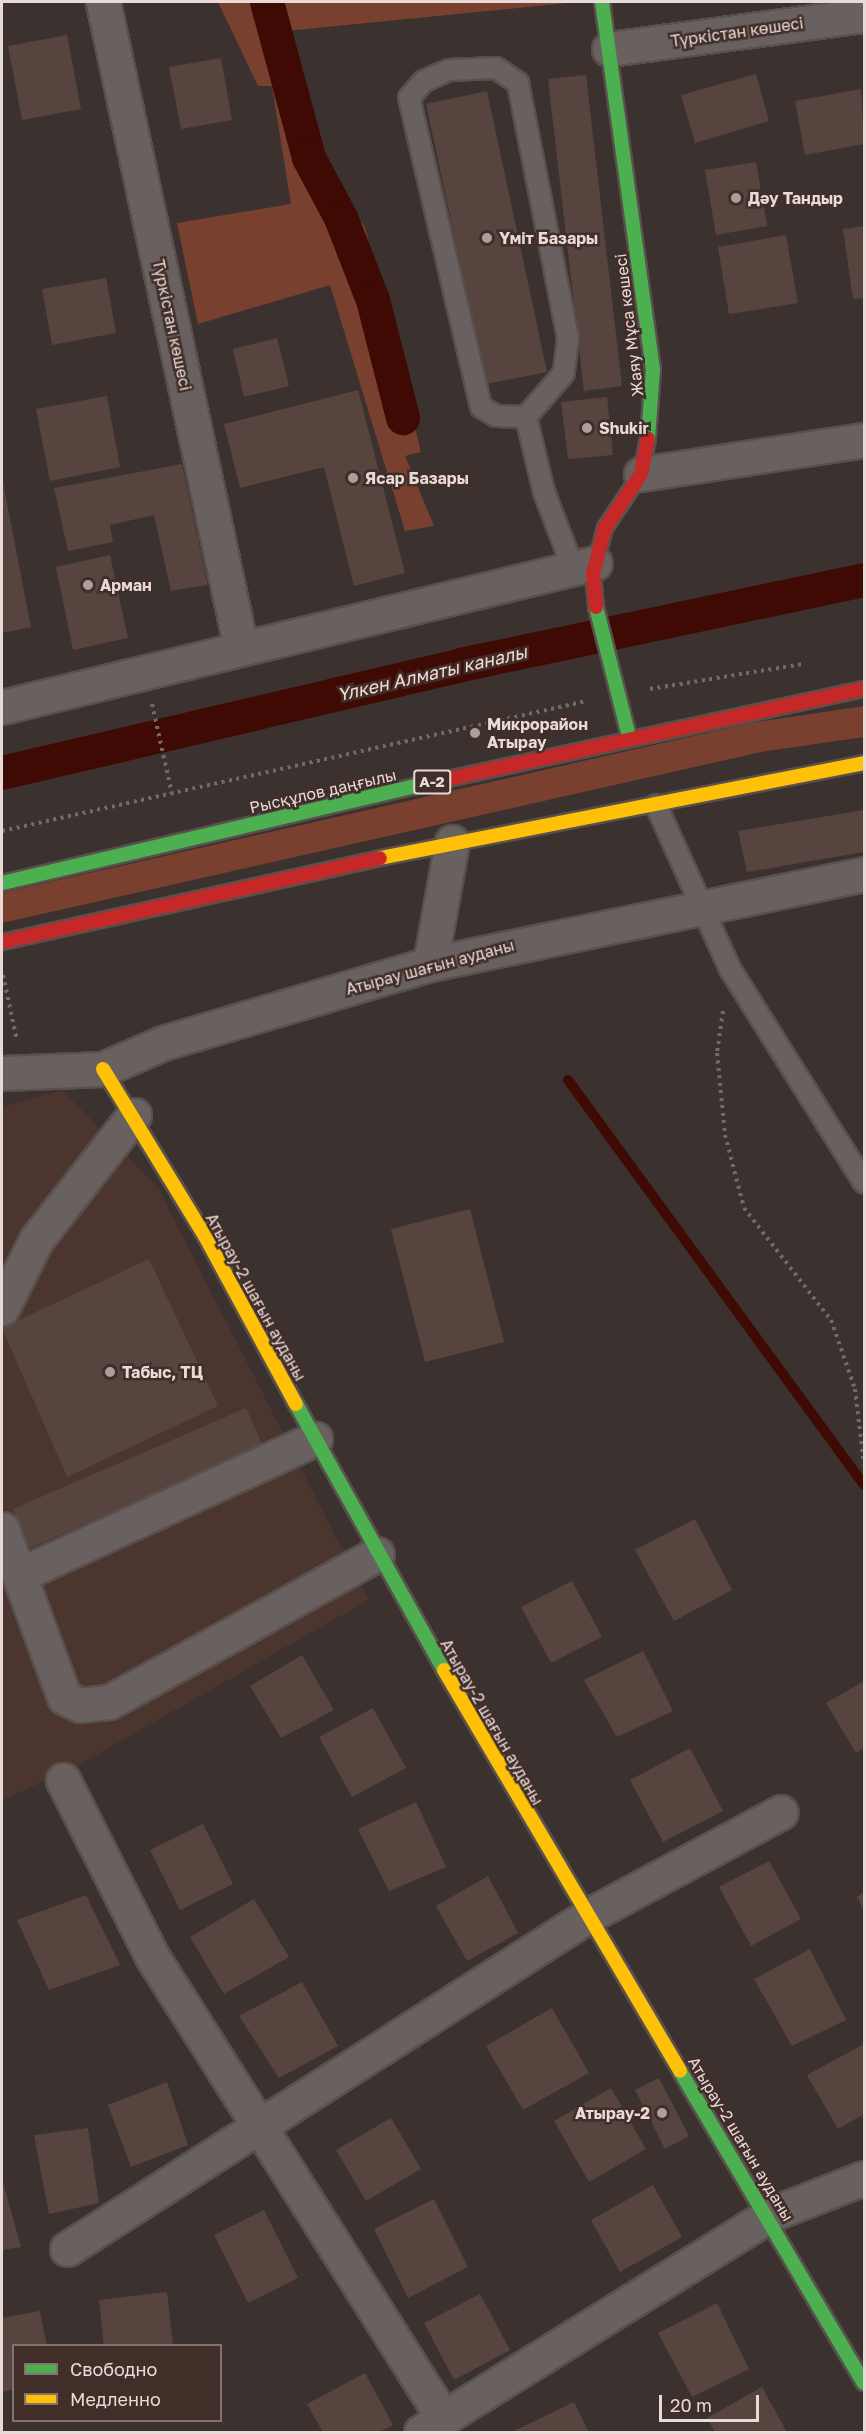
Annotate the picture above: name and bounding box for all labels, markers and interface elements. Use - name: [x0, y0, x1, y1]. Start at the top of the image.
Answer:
- street label: Түркістан көшесі: [669, 13, 805, 51]
- place label: Дәу Тандыр: [748, 188, 843, 208]
- marker: Дәу Тандыр: [729, 191, 743, 205]
- place label: Үміт Базары: [499, 228, 598, 248]
- marker: Үміт Базары: [480, 231, 494, 245]
- street label: Жаяу Мұса көшесі: [611, 252, 647, 398]
- street label: Түркістан көшесі: [149, 258, 195, 392]
- place label: Shukir: [599, 418, 649, 438]
- marker: Shukir: [580, 421, 594, 435]
- place label: Ясар Базары: [365, 468, 469, 488]
- marker: Ясар Базары: [346, 471, 360, 485]
- place label: Арман: [100, 575, 152, 595]
- marker: Арман: [81, 578, 95, 592]
- water label: Үлкен Алматы каналы: [335, 641, 529, 705]
- place label: Микрорайон Атырау: [487, 714, 588, 752]
- marker: Микрорайон Атырау: [468, 726, 482, 740]
- street label: Рысқұлов даңғылы: [248, 765, 398, 817]
- road number: A-2: [412, 770, 452, 794]
- street label: Атырау шағын ауданы: [344, 935, 516, 999]
- street label: Атырау-2 шағын ауданы: [202, 1210, 310, 1384]
- place label: Табыс, ТЦ: [122, 1362, 203, 1382]
- marker: Табыс, ТЦ: [103, 1365, 117, 1379]
- street label: Атырау-2 шағын ауданы: [437, 1635, 547, 1809]
- street label: Атырау-2 шағын ауданы: [684, 2053, 798, 2225]
- place label: Атырау-2: [575, 2103, 650, 2123]
- marker: Атырау-2: [655, 2106, 669, 2120]
- legend: [12, 2344, 222, 2422]
- text: Свободно: [70, 2358, 157, 2380]
- scale bar: [662, 2383, 762, 2421]
- text: Медленно: [70, 2388, 161, 2410]
- text: 20 m: [670, 2394, 712, 2416]

